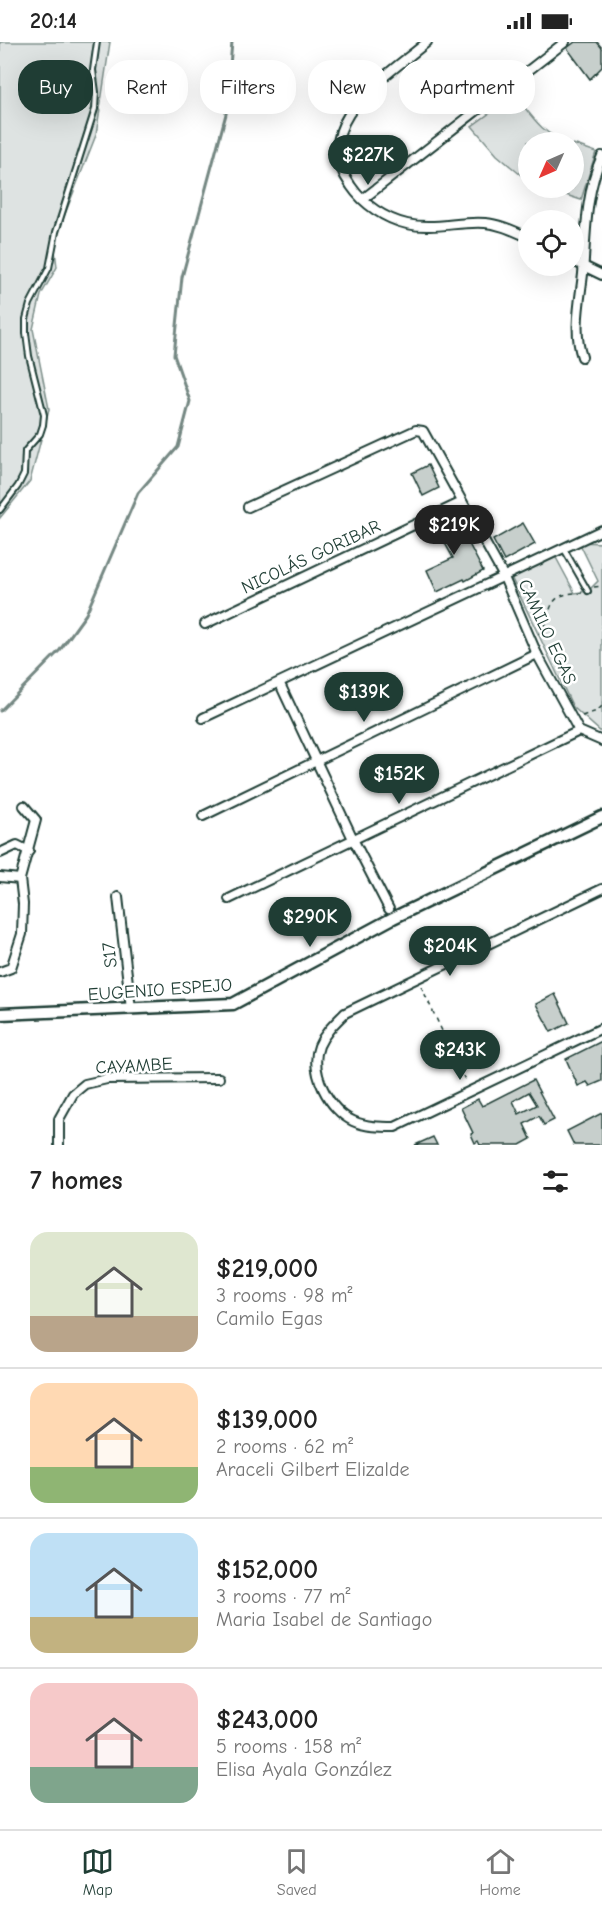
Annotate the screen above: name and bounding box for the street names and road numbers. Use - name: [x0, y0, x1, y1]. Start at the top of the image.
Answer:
- street label: NICOLÁS GORIBAR: [238, 515, 384, 598]
- street label: CAMILO EGAS: [513, 576, 581, 688]
- street label: S17: [98, 941, 122, 969]
- street label: EUGENIO ESPEJO: [87, 974, 233, 1006]
- street label: CAYAMBE: [95, 1053, 173, 1079]

